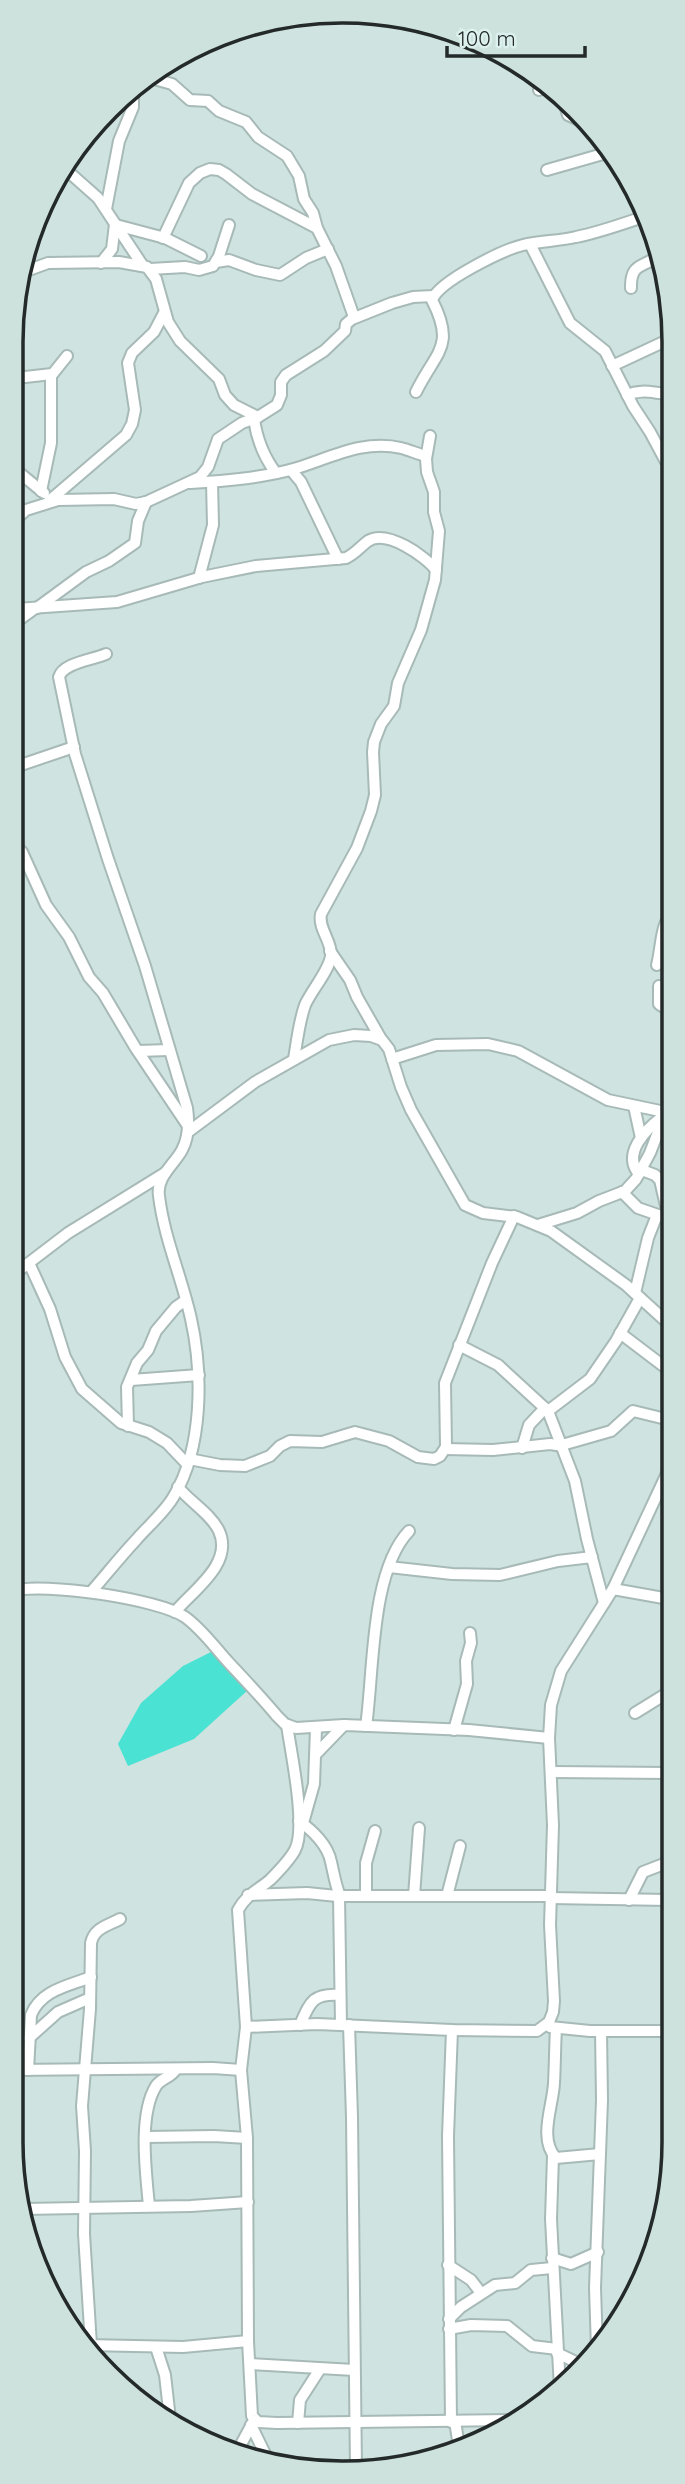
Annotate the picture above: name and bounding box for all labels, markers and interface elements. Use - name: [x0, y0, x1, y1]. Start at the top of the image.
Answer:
- scale bar: [447, 14, 585, 58]
- text: 100 m: [458, 25, 516, 51]

